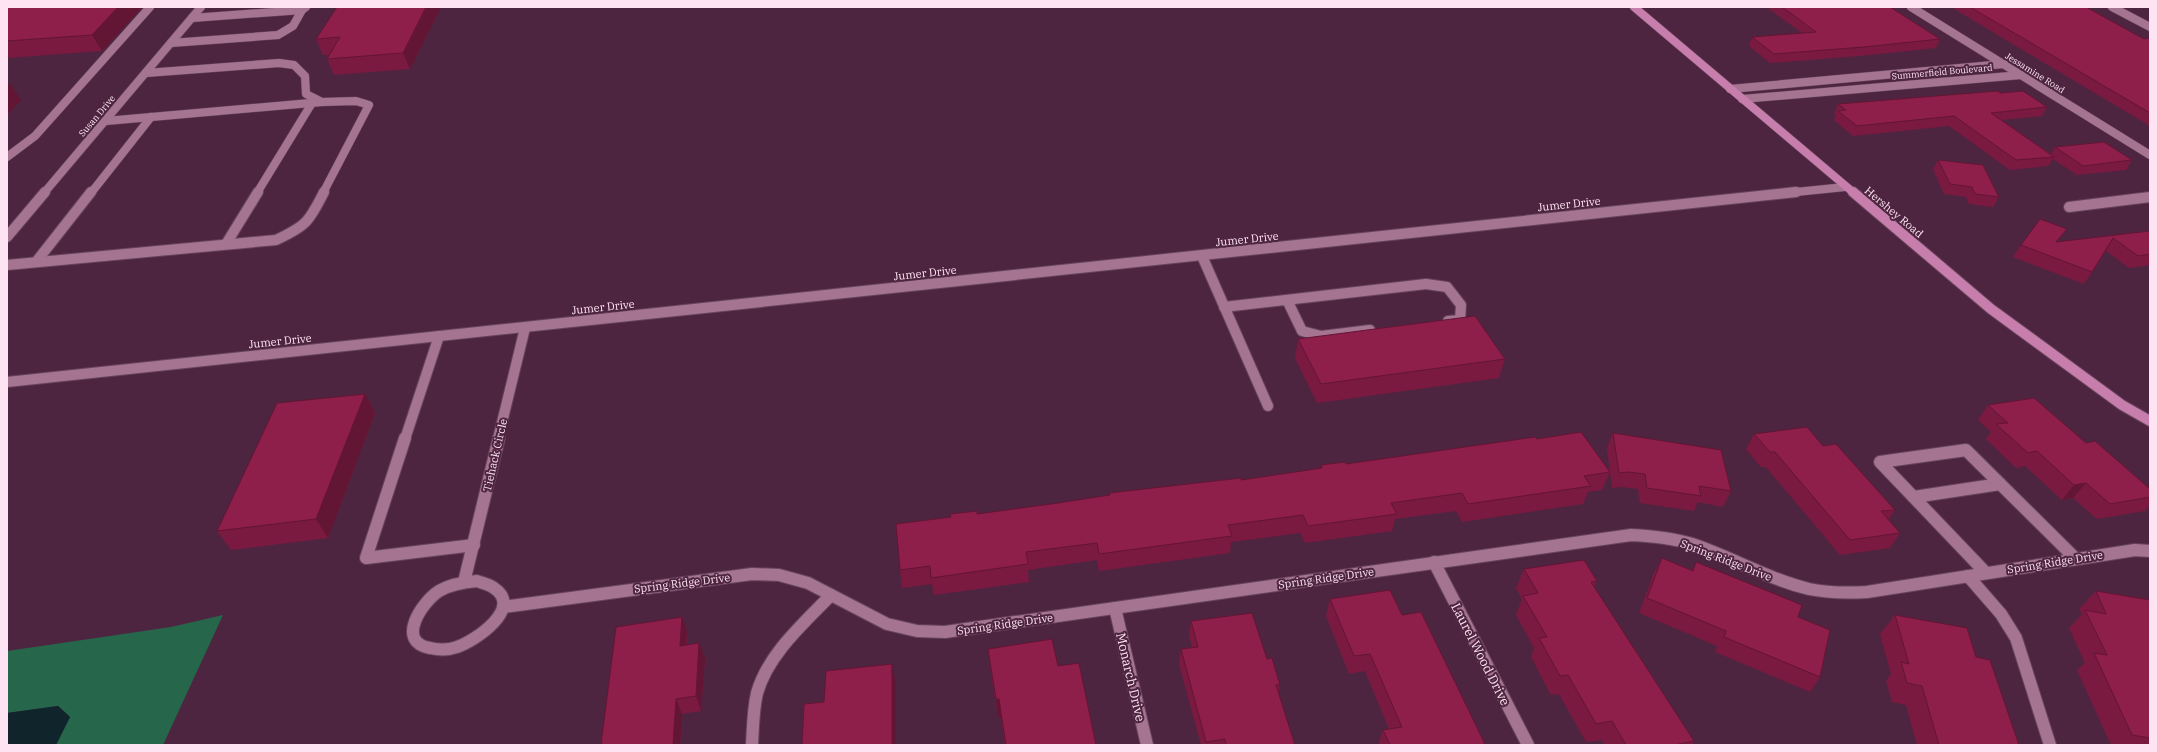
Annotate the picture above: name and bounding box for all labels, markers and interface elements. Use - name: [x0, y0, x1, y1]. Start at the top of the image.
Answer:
- street label: Jessamine Road: [2003, 50, 2067, 96]
- street label: Summerfield Boulevard: [1891, 62, 1993, 81]
- street label: Susan Drive: [76, 93, 117, 139]
- street label: Hershey Road: [1862, 183, 1926, 241]
- street label: Jumer Drive: [1537, 194, 1601, 214]
- street label: Jumer Drive: [1215, 229, 1279, 249]
- street label: Jumer Drive: [893, 263, 957, 283]
- street label: Jumer Drive: [571, 297, 635, 317]
- street label: Jumer Drive: [248, 331, 312, 351]
- street label: Tiehack Circle: [480, 417, 510, 493]
- street label: Spring Ridge Drive: [1678, 536, 1774, 584]
- street label: Spring Ridge Drive: [2006, 548, 2104, 576]
- street label: Spring Ridge Drive: [1277, 564, 1375, 592]
- street label: Spring Ridge Drive: [633, 570, 731, 596]
- street label: Laurel Wood Drive: [1447, 600, 1514, 708]
- street label: Spring Ridge Drive: [956, 610, 1054, 638]
- street label: Monarch Drive: [1112, 631, 1149, 723]

